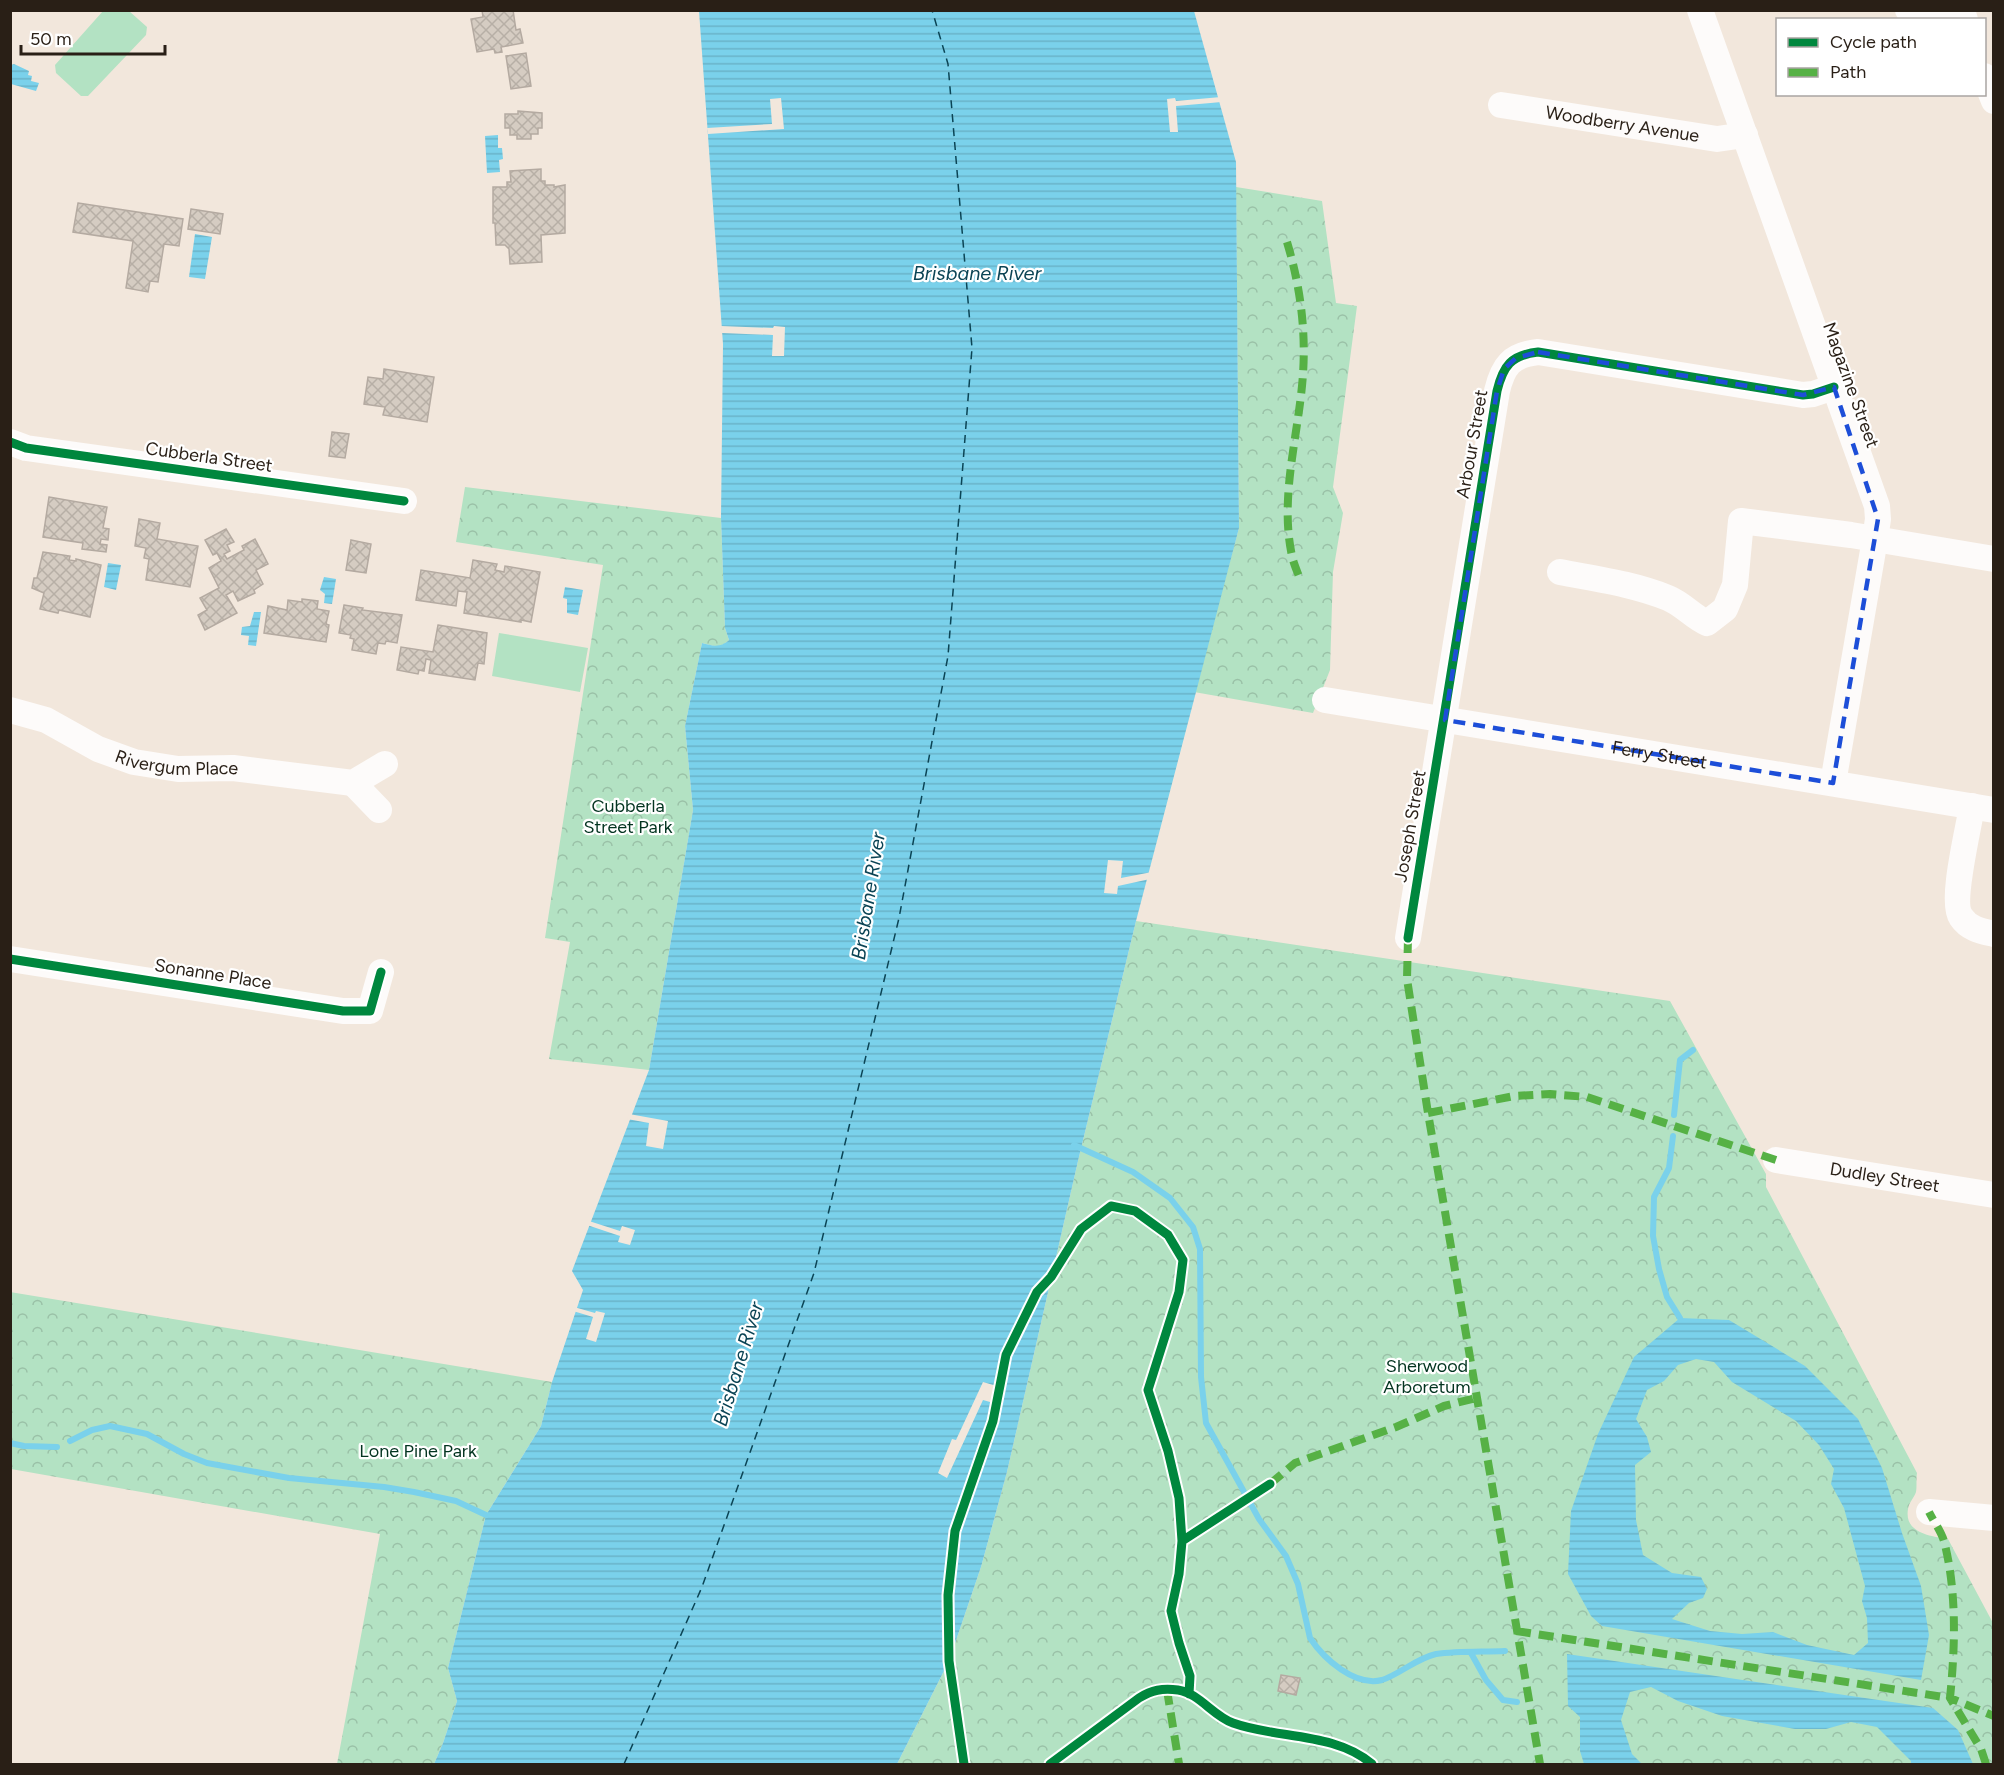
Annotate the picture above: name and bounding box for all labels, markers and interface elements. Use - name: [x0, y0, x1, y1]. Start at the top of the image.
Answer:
- scale bar: [21, 18, 165, 56]
- legend: [1776, 18, 1986, 96]
- text: 50 m: [30, 28, 72, 50]
- text: Cycle path: [1830, 31, 1917, 53]
- text: Path: [1830, 61, 1866, 83]
- street label: Woodberry Avenue: [1544, 101, 1701, 147]
- water label: Brisbane River: [913, 261, 1043, 285]
- street label: Magazine Street: [1818, 319, 1884, 451]
- street label: Arbour Street: [1452, 388, 1492, 500]
- street label: Cubberla Street: [144, 437, 274, 477]
- street label: Ferry Street: [1610, 736, 1709, 774]
- street label: Rivergum Place: [112, 745, 240, 780]
- street label: Joseph Street: [1389, 768, 1431, 884]
- park label: Cubberla Street Park: [583, 795, 673, 838]
- water label: Brisbane River: [846, 829, 890, 961]
- street label: Sonanne Place: [153, 954, 273, 994]
- street label: Dudley Street: [1828, 1158, 1941, 1197]
- water label: Brisbane River: [708, 1298, 769, 1429]
- park label: Sherwood Arboretum: [1383, 1355, 1471, 1398]
- park label: Lone Pine Park: [359, 1440, 477, 1462]

